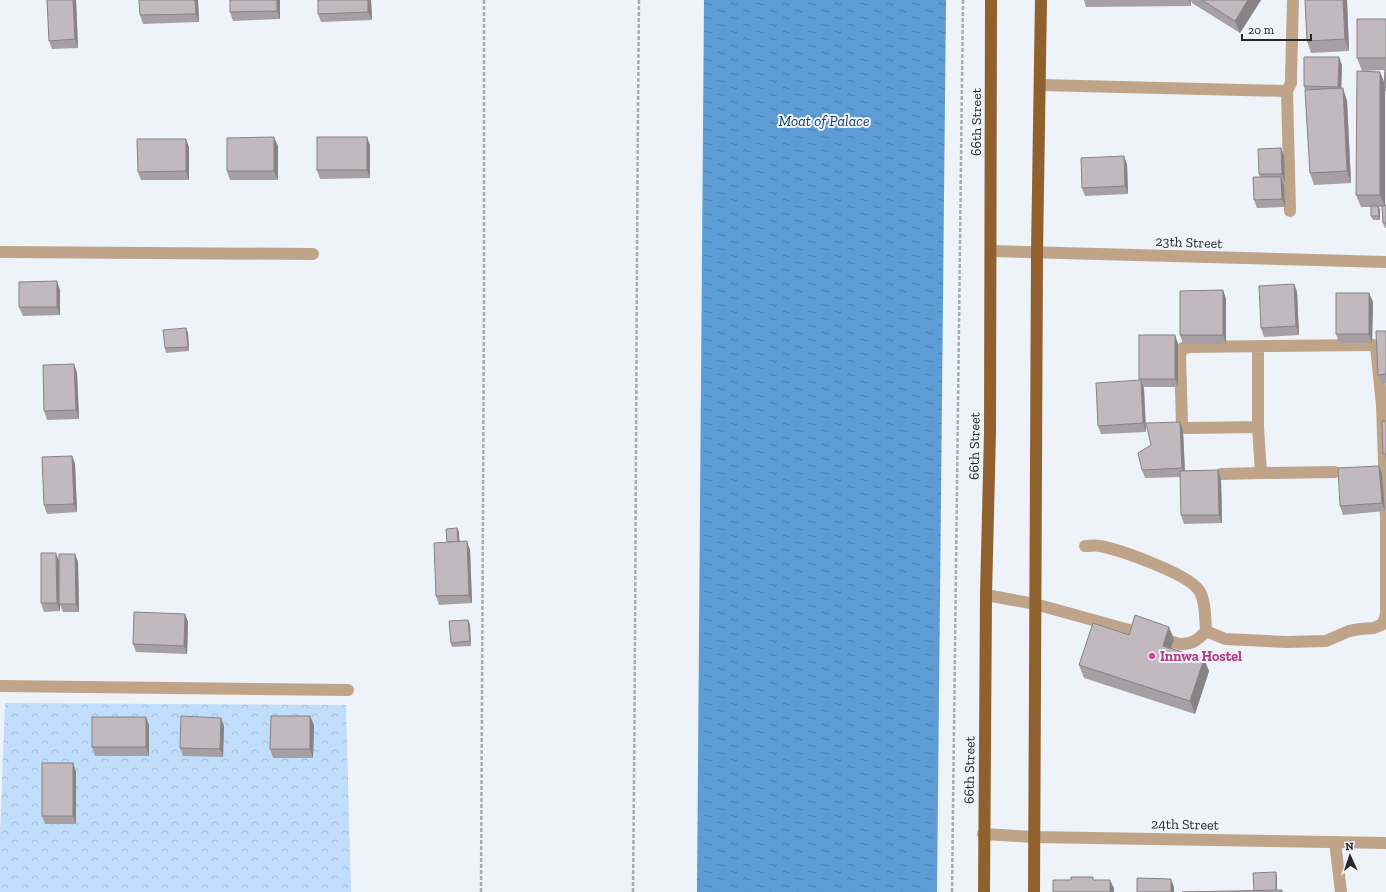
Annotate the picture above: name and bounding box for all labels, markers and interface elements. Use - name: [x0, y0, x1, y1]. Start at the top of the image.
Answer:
- scale bar: [1242, 16, 1311, 42]
- text: 20 m: [1248, 23, 1275, 37]
- street label: 66th Street: [968, 87, 985, 156]
- water label: Moat of Palace: [779, 112, 869, 130]
- street label: 23th Street: [1155, 233, 1224, 252]
- street label: 66th Street: [965, 411, 984, 480]
- place label: Innwa Hostel: [1160, 648, 1242, 665]
- marker: Innwa Hostel: [1147, 651, 1157, 661]
- street label: 66th Street: [960, 735, 979, 804]
- street label: 24th Street: [1151, 815, 1220, 834]
- north arrow: [1330, 836, 1370, 876]
- text: N: [1345, 840, 1355, 853]

